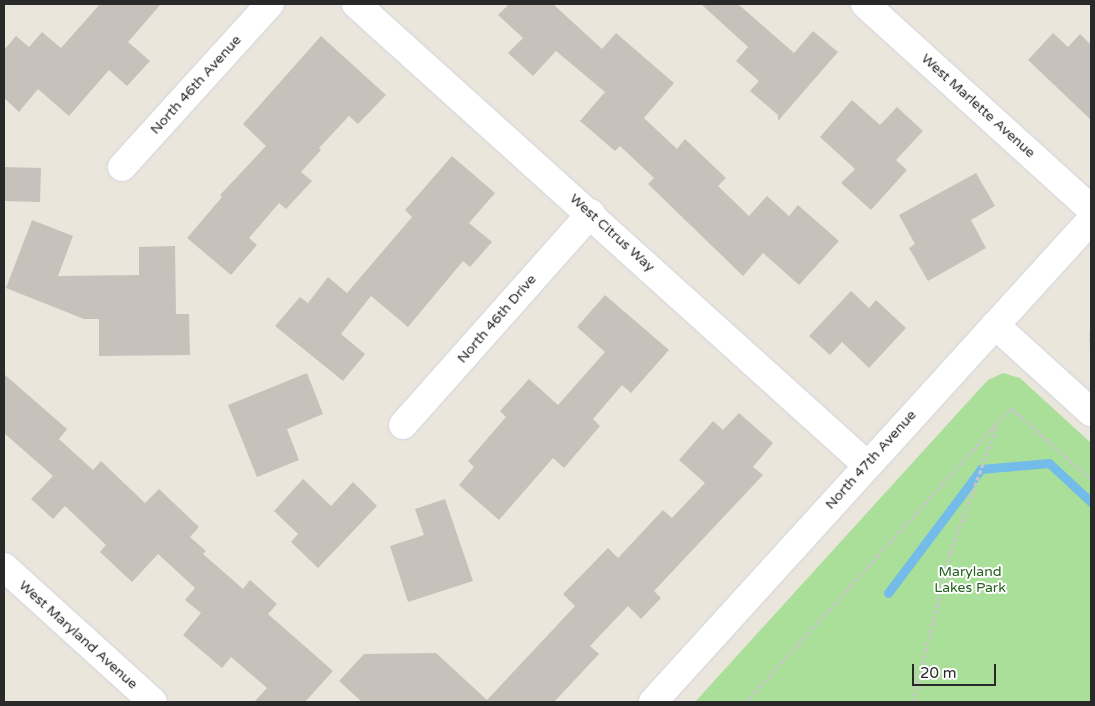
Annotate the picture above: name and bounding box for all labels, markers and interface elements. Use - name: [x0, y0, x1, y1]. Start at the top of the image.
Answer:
- street label: North 46th Avenue: [147, 32, 245, 138]
- street label: West Marlette Avenue: [918, 50, 1038, 162]
- street label: West Citrus Way: [566, 190, 658, 276]
- street label: North 46th Drive: [454, 271, 540, 367]
- street label: North 47th Avenue: [822, 407, 920, 513]
- park label: Maryland Lakes Park: [934, 564, 1006, 596]
- street label: West Maryland Avenue: [15, 577, 141, 693]
- scale bar: [915, 654, 999, 686]
- text: 20 m: [920, 664, 957, 682]

